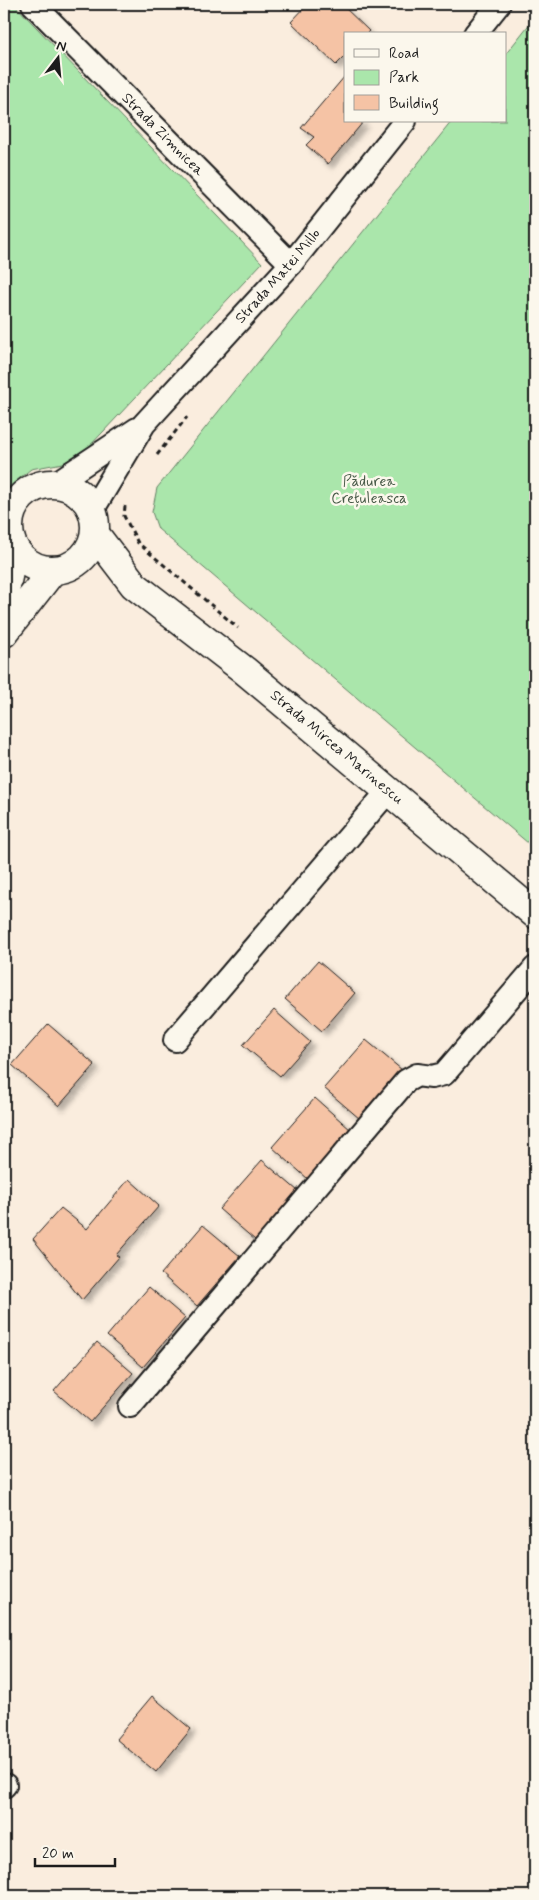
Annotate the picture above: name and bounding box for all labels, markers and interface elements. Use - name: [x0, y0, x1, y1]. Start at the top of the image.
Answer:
- north arrow: [32, 32, 82, 82]
- legend: [344, 32, 506, 122]
- text: N: [54, 37, 68, 56]
- text: Road: [389, 44, 419, 64]
- text: Park: [389, 68, 419, 88]
- street label: Strada Zimnicea: [117, 89, 209, 181]
- text: Building: [389, 94, 439, 115]
- street label: Strada Matei Millo: [231, 225, 325, 328]
- park label: Pădurea Crețuleasca: [331, 472, 407, 509]
- street label: Strada Mircea Marinescu: [266, 686, 408, 809]
- scale bar: [35, 1835, 115, 1867]
- text: 20 m: [42, 1844, 74, 1864]

